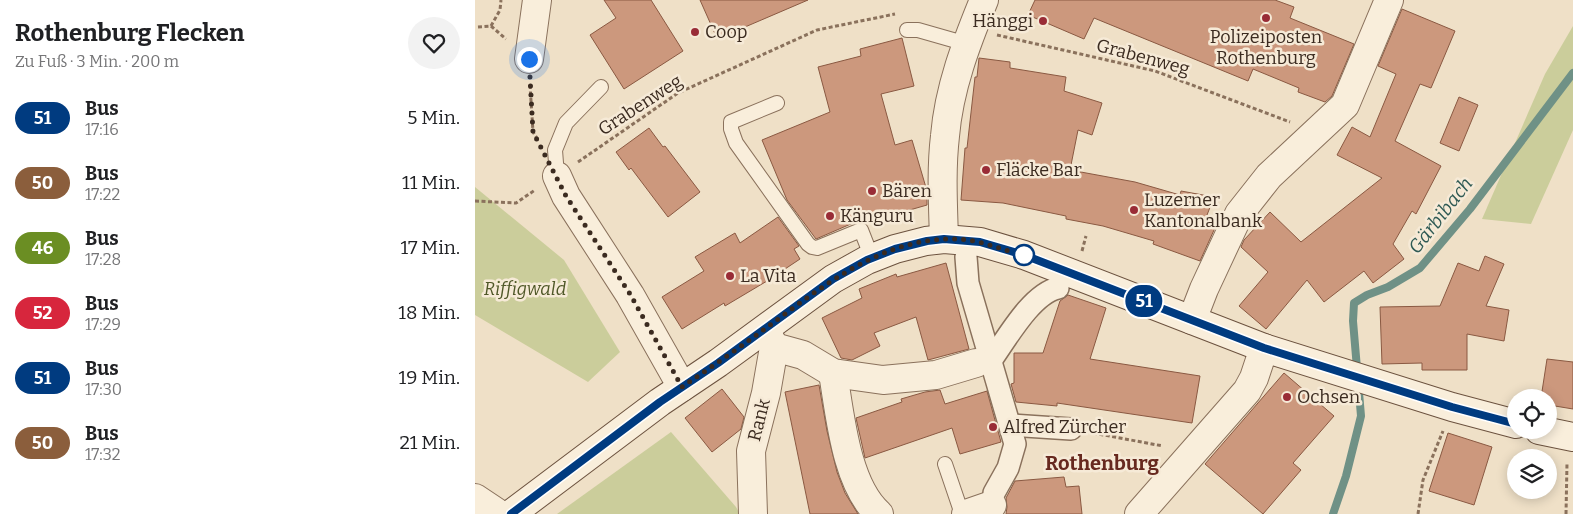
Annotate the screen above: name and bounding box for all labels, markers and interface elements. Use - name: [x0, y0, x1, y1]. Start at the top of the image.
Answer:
- place label: Hänggi: [972, 10, 1033, 32]
- marker: Polizeiposten Rothenburg: [1260, 12, 1272, 24]
- marker: Hänggi: [1037, 15, 1049, 27]
- button: heart: [408, 17, 460, 69]
- text: Rothenburg Flecken: [15, 19, 244, 47]
- place label: Coop: [705, 21, 748, 43]
- marker: Coop: [689, 26, 701, 38]
- place label: Polizeiposten Rothenburg: [1210, 26, 1323, 69]
- street label: Grabenweg: [1094, 34, 1192, 80]
- your location: [517, 47, 542, 72]
- text: Zu Fuß · 3 Min. · 200 m: [15, 52, 179, 71]
- street label: Grabenweg: [594, 70, 686, 140]
- text: Bus: [85, 97, 119, 120]
- text: 5 Min.: [407, 106, 460, 129]
- text: 51: [34, 107, 51, 129]
- text: 17:16: [85, 120, 119, 139]
- place label: Fläcke Bar: [996, 159, 1082, 181]
- text: Bus: [85, 162, 119, 185]
- marker: Fläcke Bar: [980, 164, 992, 176]
- text: 11 Min.: [402, 171, 460, 194]
- text: 50: [32, 172, 53, 194]
- water label: Gärbibach: [1403, 172, 1477, 258]
- place label: Bären: [882, 180, 932, 202]
- text: 17:22: [85, 185, 120, 204]
- marker: Bären: [866, 185, 878, 197]
- place label: Luzerner Kantonalbank: [1144, 189, 1263, 232]
- marker: Luzerner Kantonalbank: [1128, 204, 1140, 216]
- place label: Känguru: [840, 205, 914, 227]
- marker: Känguru: [824, 210, 836, 222]
- text: Bus: [85, 227, 119, 250]
- text: 17 Min.: [400, 236, 460, 259]
- text: 46: [32, 237, 53, 259]
- unlabelled marker: [1013, 244, 1035, 266]
- text: 17:28: [85, 250, 121, 269]
- place label: La Vita: [740, 265, 797, 287]
- marker: La Vita: [724, 270, 736, 282]
- park label: Riffigwald: [484, 278, 567, 300]
- line badge: 51: [1121, 285, 1167, 317]
- text: 51: [1135, 290, 1153, 312]
- text: Bus: [85, 292, 119, 315]
- text: 18 Min.: [398, 301, 460, 324]
- text: 52: [33, 302, 52, 324]
- text: 17:29: [85, 315, 121, 334]
- text: Bus: [85, 357, 119, 380]
- text: 19 Min.: [399, 366, 460, 389]
- text: 51: [34, 367, 51, 389]
- text: 17:30: [85, 380, 122, 399]
- place label: Ochsen: [1297, 386, 1361, 408]
- map controls: [1507, 389, 1557, 499]
- button: locate: [1507, 389, 1557, 439]
- marker: Ochsen: [1281, 391, 1293, 403]
- street label: Rank: [743, 396, 775, 444]
- place label: Alfred Zürcher: [1003, 416, 1126, 438]
- marker: Alfred Zürcher: [987, 421, 999, 433]
- text: Bus: [85, 422, 119, 445]
- text: 21 Min.: [399, 431, 460, 454]
- text: 50: [32, 432, 53, 454]
- text: 17:32: [85, 445, 121, 464]
- button: layers: [1507, 449, 1557, 499]
- district label: Rothenburg: [1045, 451, 1159, 475]

